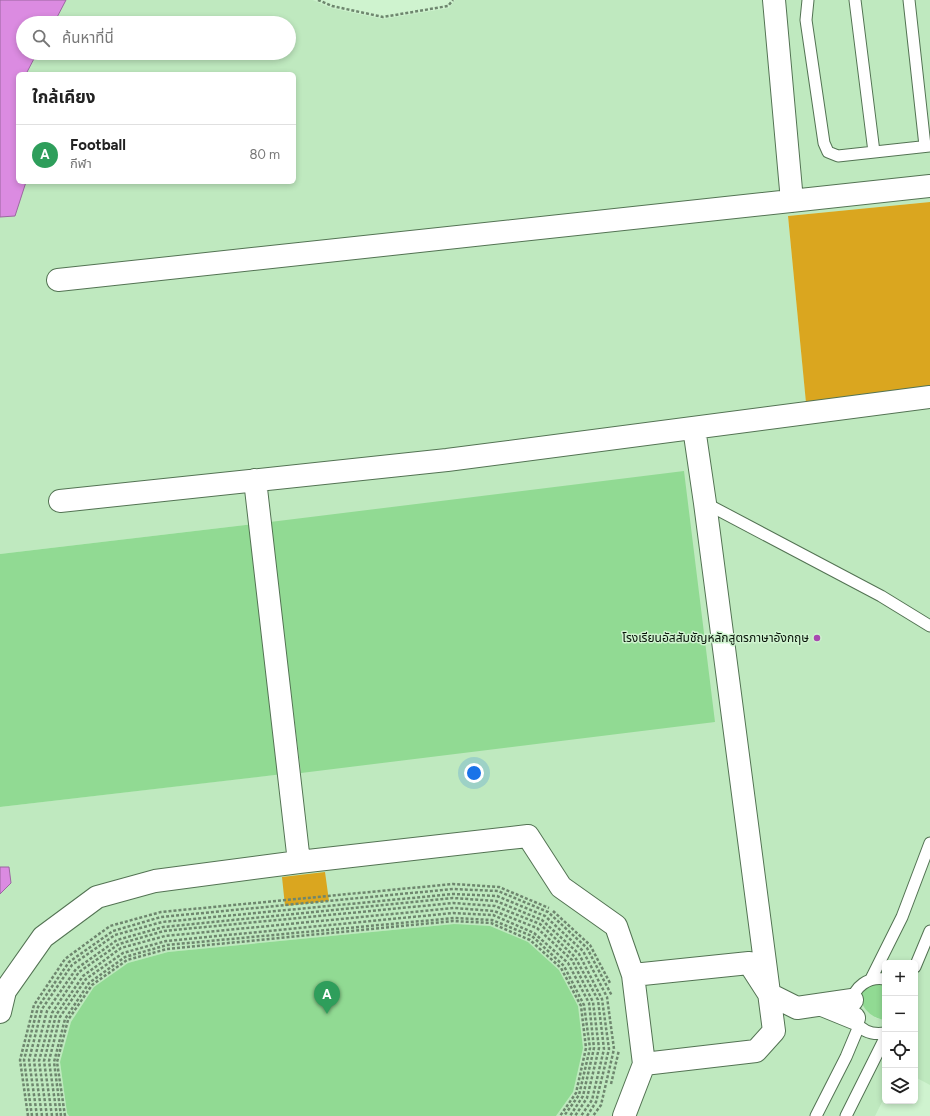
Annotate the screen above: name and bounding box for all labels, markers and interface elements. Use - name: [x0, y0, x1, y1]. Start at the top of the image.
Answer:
- search box: [16, 16, 296, 60]
- icon: search: [30, 27, 52, 49]
- text: ค้นหาที่นี่: [62, 29, 114, 47]
- text: ใกล้เคียง: [32, 87, 95, 107]
- text: Football: [70, 136, 126, 154]
- text: A: [40, 147, 50, 162]
- text: 80 m: [249, 147, 280, 162]
- text: กีฬา: [70, 156, 92, 171]
- place label: โรงเรียนอัสสัมชัญหลักสูตรภาษาอังกฤษ: [622, 631, 809, 645]
- marker: โรงเรียนอัสสัมชัญหลักสูตรภาษาอังกฤษ: [812, 633, 822, 643]
- your location: [464, 763, 484, 783]
- map controls: [882, 960, 918, 1104]
- button: +: [882, 960, 918, 996]
- pin: A: [314, 981, 340, 1014]
- button: −: [882, 996, 918, 1032]
- button: locate: [882, 1032, 918, 1068]
- button: layers: [882, 1068, 918, 1104]

